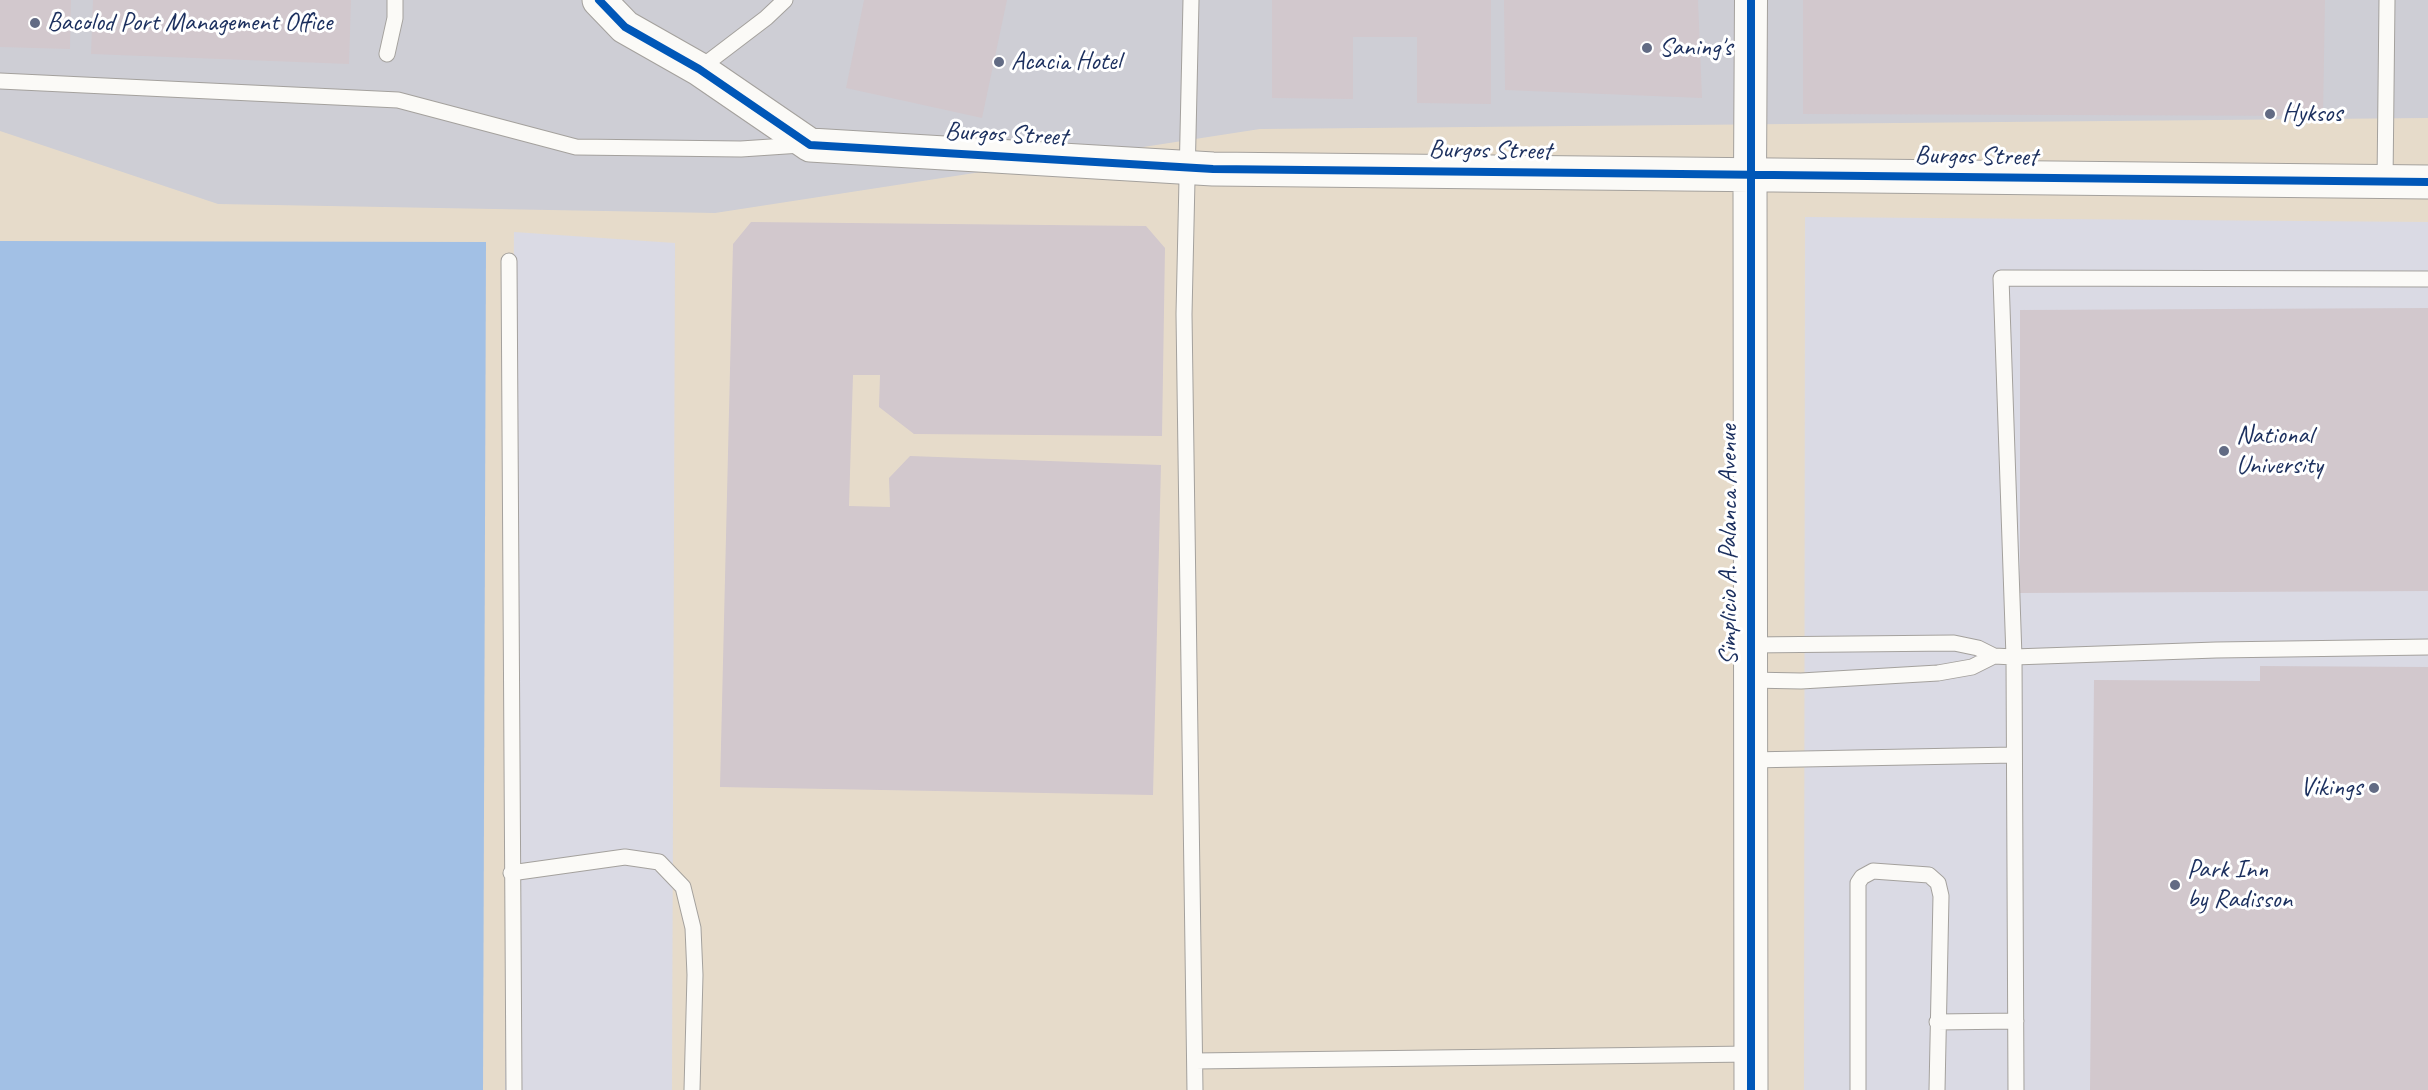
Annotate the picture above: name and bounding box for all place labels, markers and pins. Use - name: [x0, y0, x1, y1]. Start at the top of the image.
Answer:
- place label: Bacolod Port Management Office: [47, 7, 332, 39]
- marker: Bacolod Port Management Office: [28, 16, 42, 30]
- place label: Saning's: [1659, 32, 1732, 64]
- marker: Saning's: [1640, 41, 1654, 55]
- place label: Acacia Hotel: [1011, 46, 1121, 78]
- marker: Acacia Hotel: [992, 55, 1006, 69]
- place label: Hyksos: [2282, 98, 2342, 130]
- marker: Hyksos: [2263, 107, 2277, 121]
- place label: National University: [2236, 420, 2323, 482]
- marker: National University: [2217, 444, 2231, 458]
- place label: Vikings: [2300, 772, 2362, 804]
- marker: Vikings: [2367, 781, 2381, 795]
- place label: Park Inn by Radisson: [2187, 854, 2292, 916]
- marker: Park Inn by Radisson: [2168, 878, 2182, 892]

